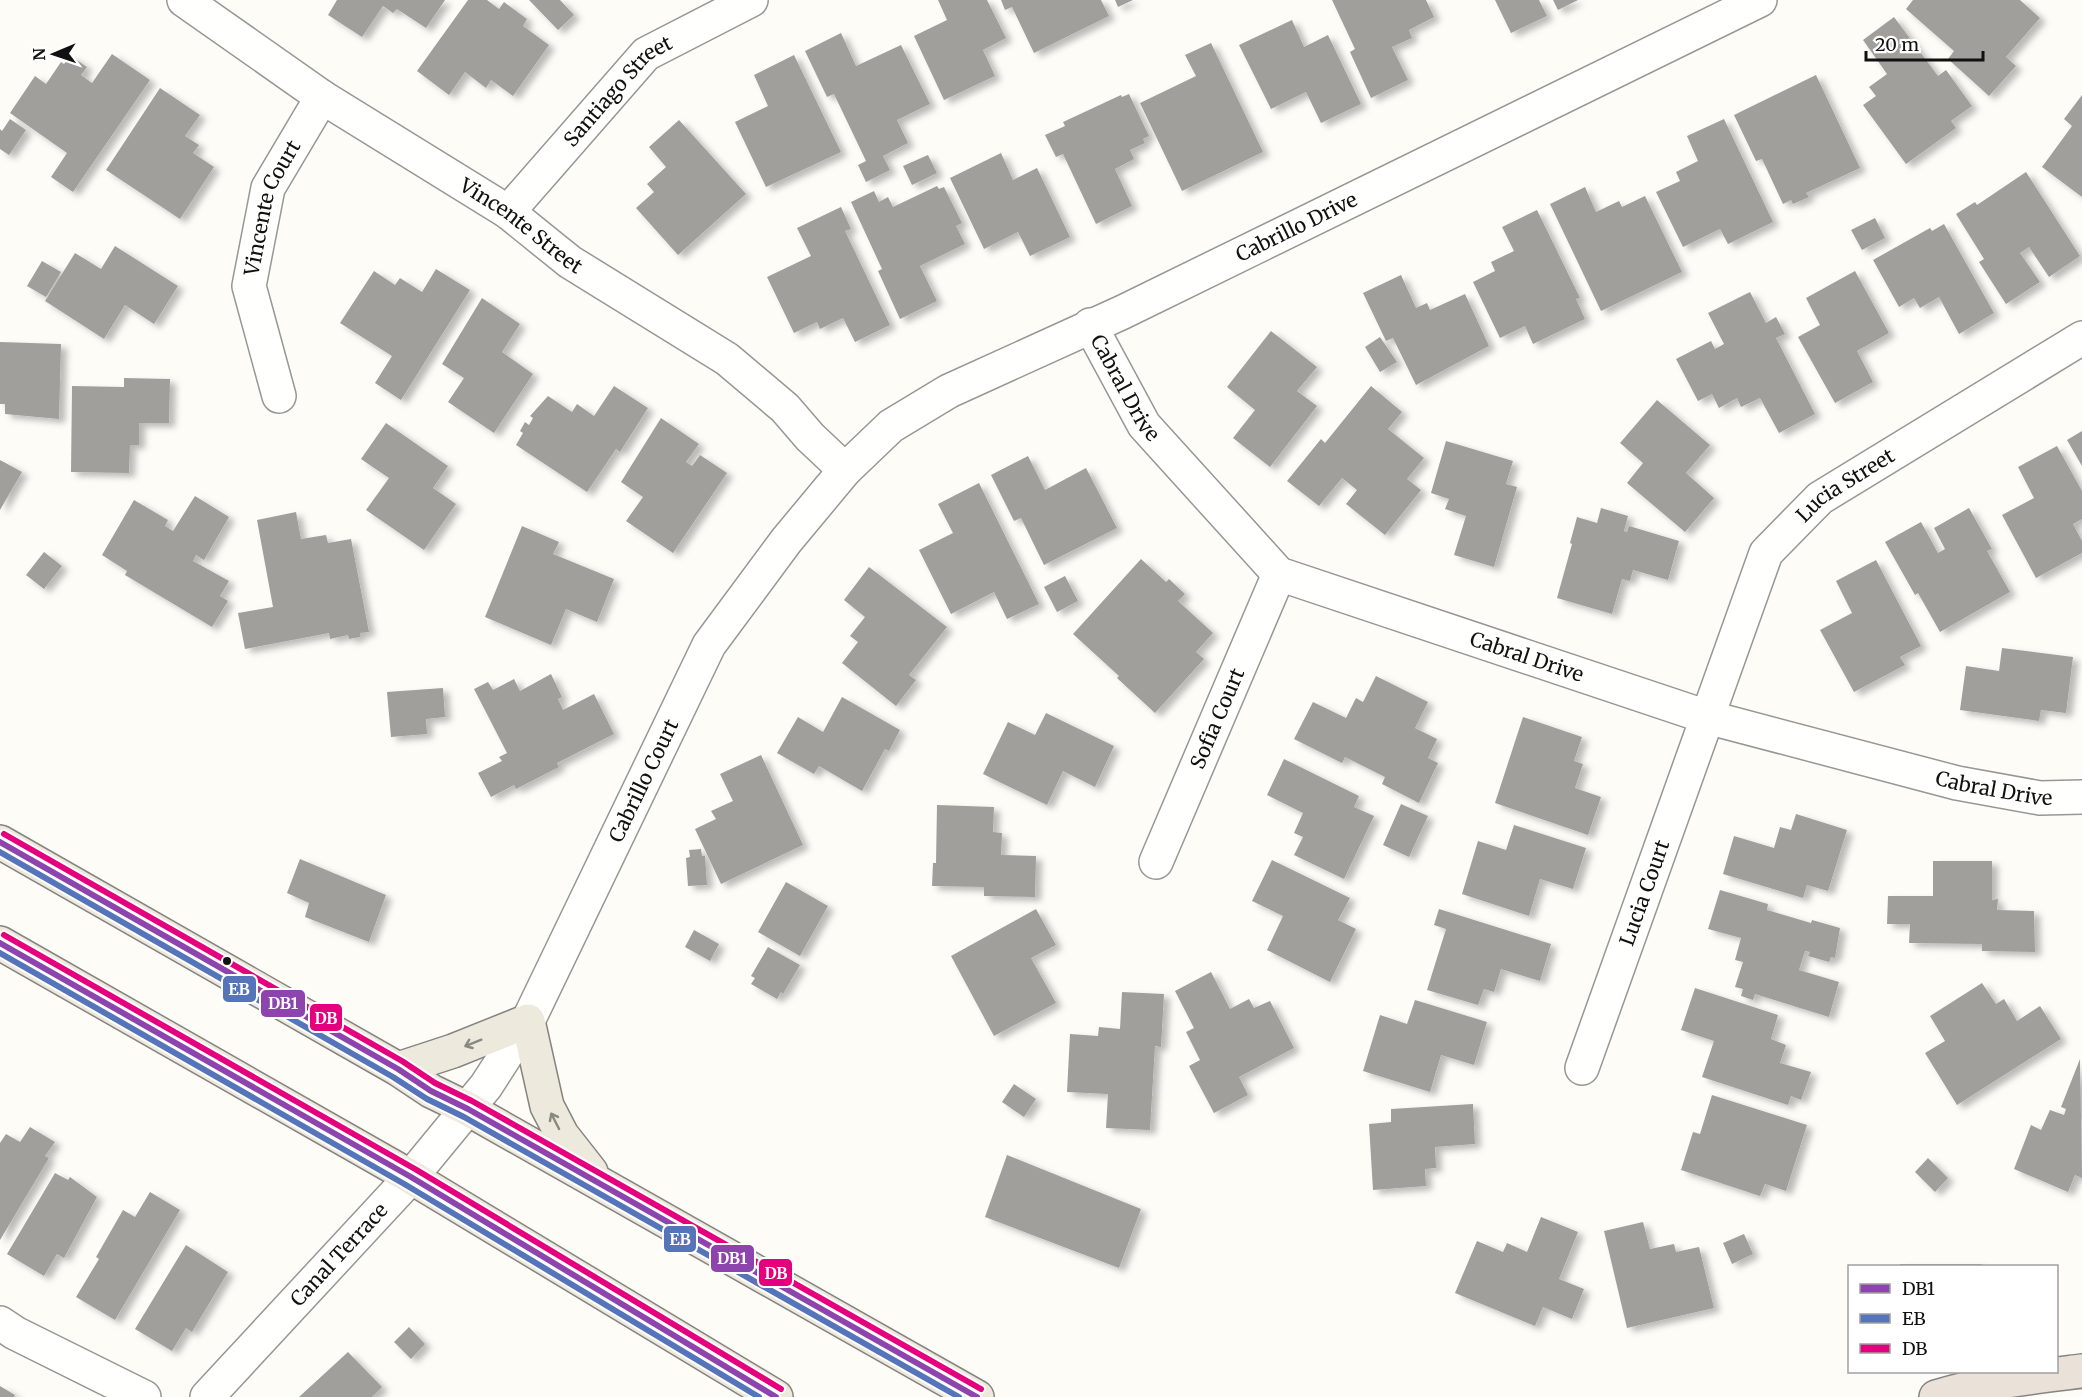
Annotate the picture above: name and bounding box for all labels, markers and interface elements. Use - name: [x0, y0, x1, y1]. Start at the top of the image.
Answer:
- north arrow: [24, 24, 84, 84]
- scale bar: [1866, 24, 1983, 62]
- street label: Santiago Street: [558, 30, 676, 152]
- text: 20 m: [1875, 33, 1919, 56]
- text: N: [29, 47, 49, 61]
- street label: Vincente Court: [238, 135, 306, 279]
- street label: Vincente Street: [455, 172, 587, 279]
- street label: Cabrillo Drive: [1231, 186, 1361, 267]
- street label: Cabral Drive: [1086, 330, 1165, 446]
- street label: Lucia Street: [1790, 443, 1899, 527]
- street label: Cabral Drive: [1467, 626, 1587, 687]
- street label: Sofia Court: [1184, 664, 1249, 773]
- street label: Cabrillo Court: [603, 715, 684, 846]
- street label: Cabral Drive: [1933, 765, 2053, 810]
- street label: Lucia Court: [1614, 836, 1675, 949]
- unlabelled marker: [221, 955, 233, 967]
- line badge: EB: [222, 975, 257, 1003]
- text: EB: [228, 979, 250, 999]
- line badge: DB1: [260, 989, 306, 1018]
- text: DB1: [268, 993, 299, 1013]
- line badge: DB: [309, 1003, 343, 1032]
- text: DB: [314, 1008, 338, 1028]
- one-way arrow: [464, 1038, 483, 1049]
- one-way arrow: [549, 1113, 560, 1131]
- street label: Canal Terrace: [285, 1198, 393, 1311]
- line badge: EB: [663, 1225, 697, 1253]
- text: EB: [669, 1229, 691, 1249]
- line badge: DB1: [710, 1244, 755, 1273]
- text: DB1: [717, 1248, 748, 1268]
- line badge: DB: [758, 1258, 793, 1287]
- text: DB: [764, 1263, 788, 1283]
- legend: [1848, 1265, 2058, 1373]
- text: DB1: [1902, 1277, 1935, 1300]
- text: EB: [1902, 1307, 1926, 1330]
- text: DB: [1902, 1337, 1927, 1360]

